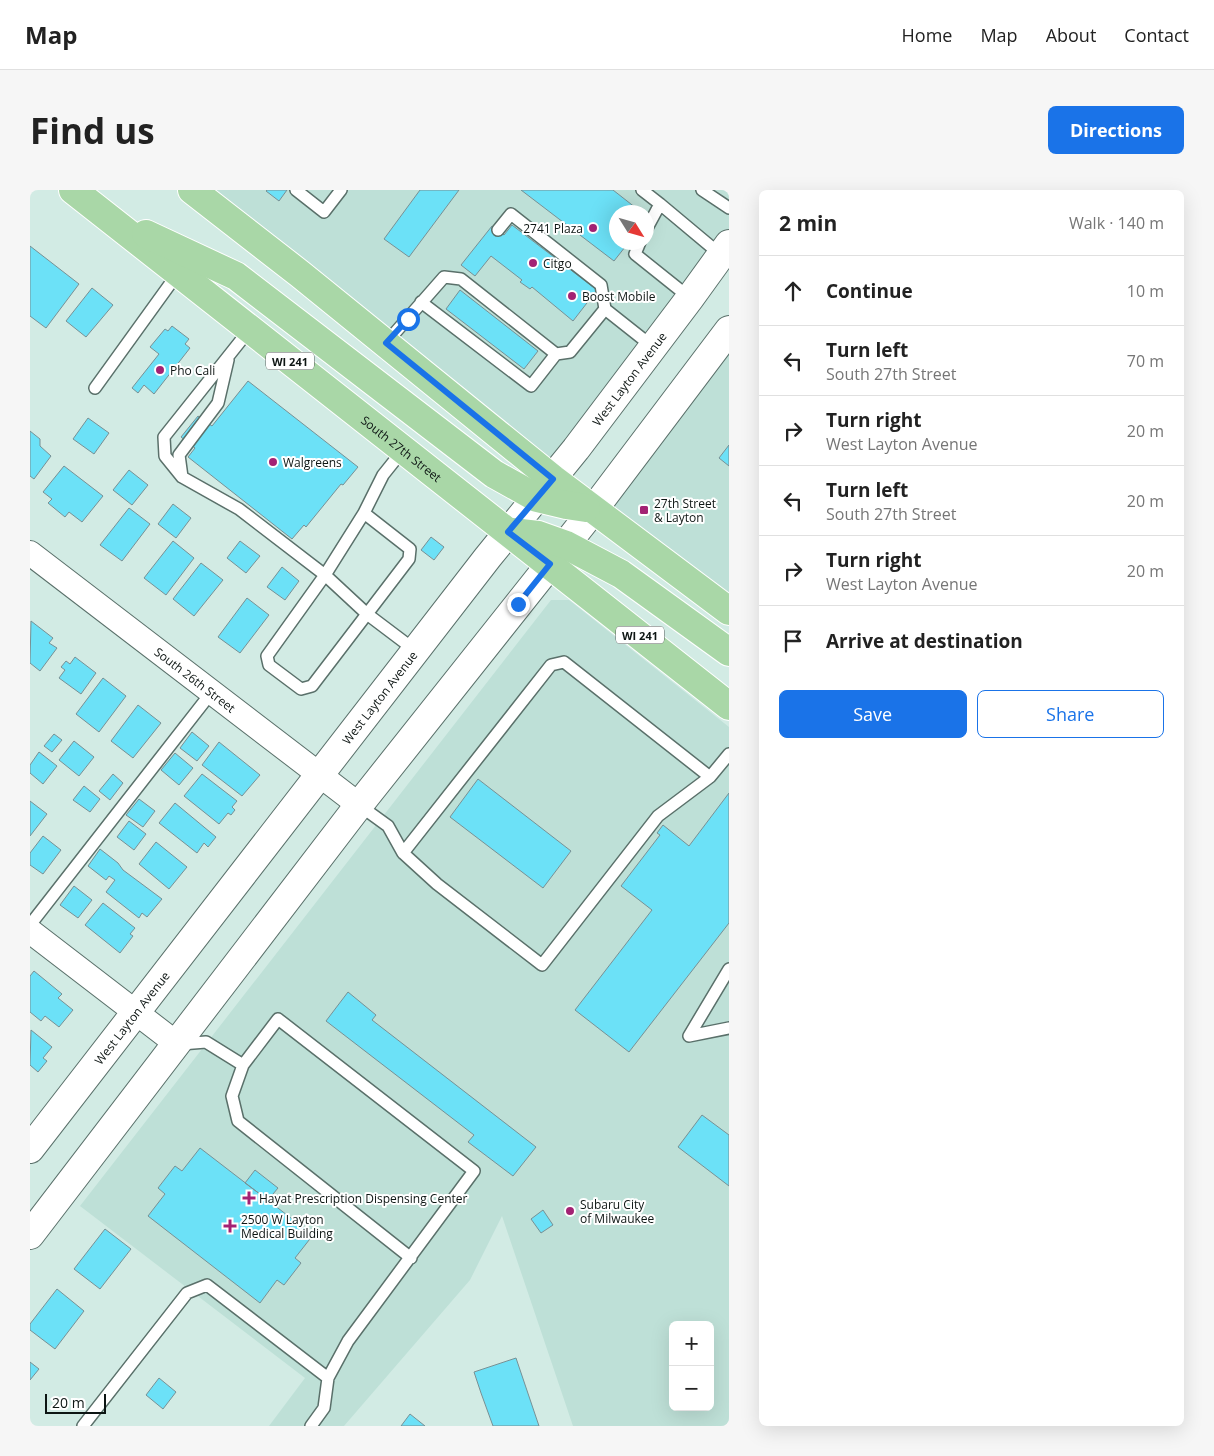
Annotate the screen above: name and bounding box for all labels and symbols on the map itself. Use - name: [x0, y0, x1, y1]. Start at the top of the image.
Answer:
- north arrow: [609, 205, 654, 250]
- place label: 2741 Plaza: [523, 220, 583, 237]
- marker: 2741 Plaza: [587, 222, 599, 234]
- place label: Citgo: [543, 255, 572, 272]
- marker: Citgo: [527, 257, 539, 269]
- place label: Boost Mobile: [582, 288, 656, 305]
- marker: Boost Mobile: [566, 290, 578, 302]
- route start: [397, 308, 420, 331]
- street label: West Layton Avenue: [588, 328, 670, 429]
- road number: WI 241: [266, 352, 314, 370]
- place label: Pho Cali: [170, 362, 215, 379]
- marker: Pho Cali: [154, 364, 166, 376]
- street label: South 27th Street: [358, 411, 445, 485]
- place label: Walgreens: [283, 454, 342, 471]
- marker: Walgreens: [267, 456, 279, 468]
- place label: 27th Street & Layton: [654, 495, 716, 526]
- marker: 27th Street & Layton: [638, 504, 650, 516]
- route end: [507, 593, 530, 616]
- road number: WI 241: [616, 626, 664, 644]
- street label: South 26th Street: [151, 643, 239, 716]
- street label: West Layton Avenue: [338, 647, 421, 748]
- street label: West Layton Avenue: [90, 967, 173, 1068]
- place label: Hayat Prescription Dispensing Center: [259, 1190, 468, 1207]
- marker: Hayat Prescription Dispensing Center: [243, 1192, 255, 1204]
- place label: Subaru City of Milwaukee: [580, 1196, 655, 1227]
- marker: Subaru City of Milwaukee: [564, 1205, 576, 1217]
- place label: 2500 W Layton Medical Building: [241, 1211, 333, 1242]
- marker: 2500 W Layton Medical Building: [223, 1219, 237, 1233]
- scale bar: [45, 1391, 106, 1414]

